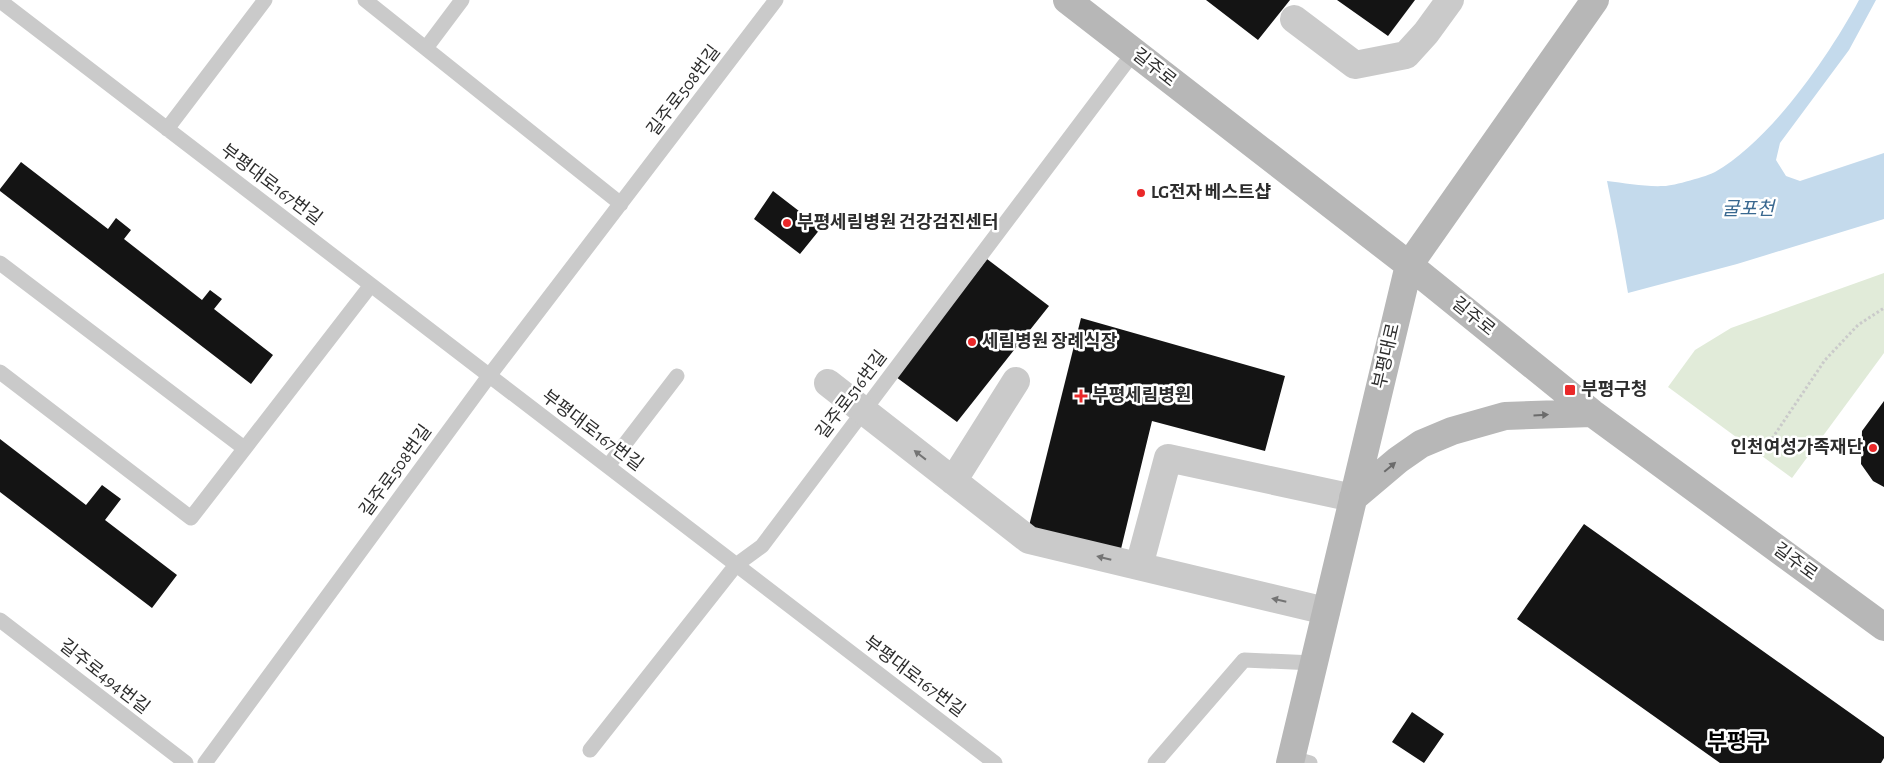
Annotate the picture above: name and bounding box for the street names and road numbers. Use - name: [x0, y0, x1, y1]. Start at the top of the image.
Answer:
- street label: 길주로508번길: [643, 42, 724, 140]
- street label: 길주로: [1129, 45, 1180, 90]
- street label: 부평대로167번길: [217, 140, 326, 229]
- street label: 길주로: [1448, 294, 1499, 340]
- street label: 부평대로: [1370, 321, 1403, 390]
- street label: 길주로516번길: [812, 347, 891, 442]
- street label: 부평대로167번길: [538, 386, 647, 475]
- street label: 길주로508번길: [356, 421, 435, 520]
- street label: 길주로: [1770, 539, 1821, 584]
- street label: 부평대로167번길: [860, 632, 969, 721]
- street label: 길주로494번길: [56, 636, 153, 718]

